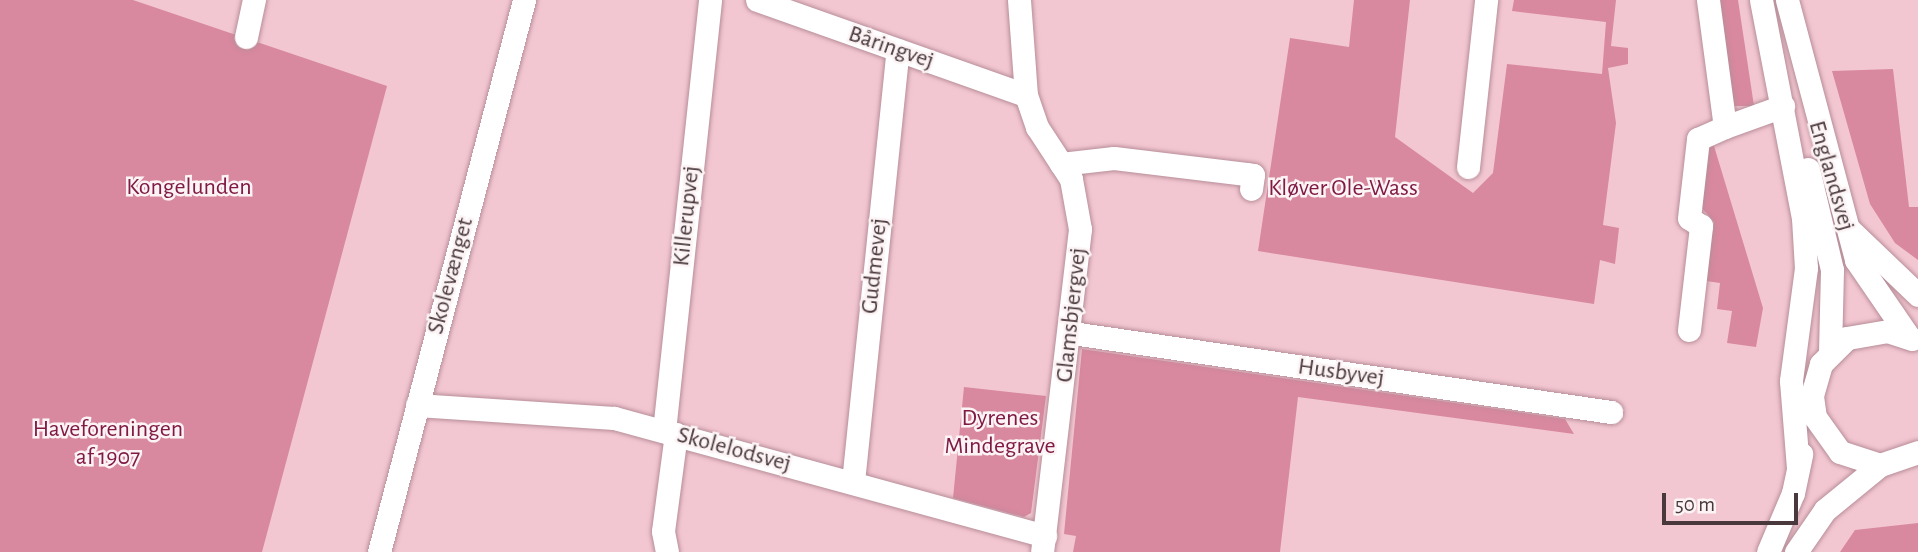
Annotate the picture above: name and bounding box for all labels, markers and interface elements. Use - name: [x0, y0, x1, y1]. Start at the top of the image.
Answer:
- street label: Båringvej: [844, 20, 938, 76]
- street label: Englandsvej: [1802, 118, 1860, 234]
- street label: Killerupvej: [667, 164, 707, 268]
- park label: Kongelunden: [126, 174, 252, 202]
- park label: Kløver Ole-Wass: [1268, 175, 1418, 203]
- street label: Skolevænget: [422, 215, 480, 337]
- street label: Gudmevej: [856, 217, 894, 315]
- street label: Glamsbjergvej: [1051, 246, 1093, 384]
- street label: Husbyvej: [1296, 353, 1386, 393]
- park label: Dyrenes Mindegrave: [944, 405, 1056, 461]
- park label: Haveforeningen af 1907: [33, 416, 183, 472]
- street label: Skolelodsvej: [674, 421, 794, 479]
- scale bar: [1666, 478, 1802, 522]
- text: 50 m: [1675, 494, 1715, 515]

